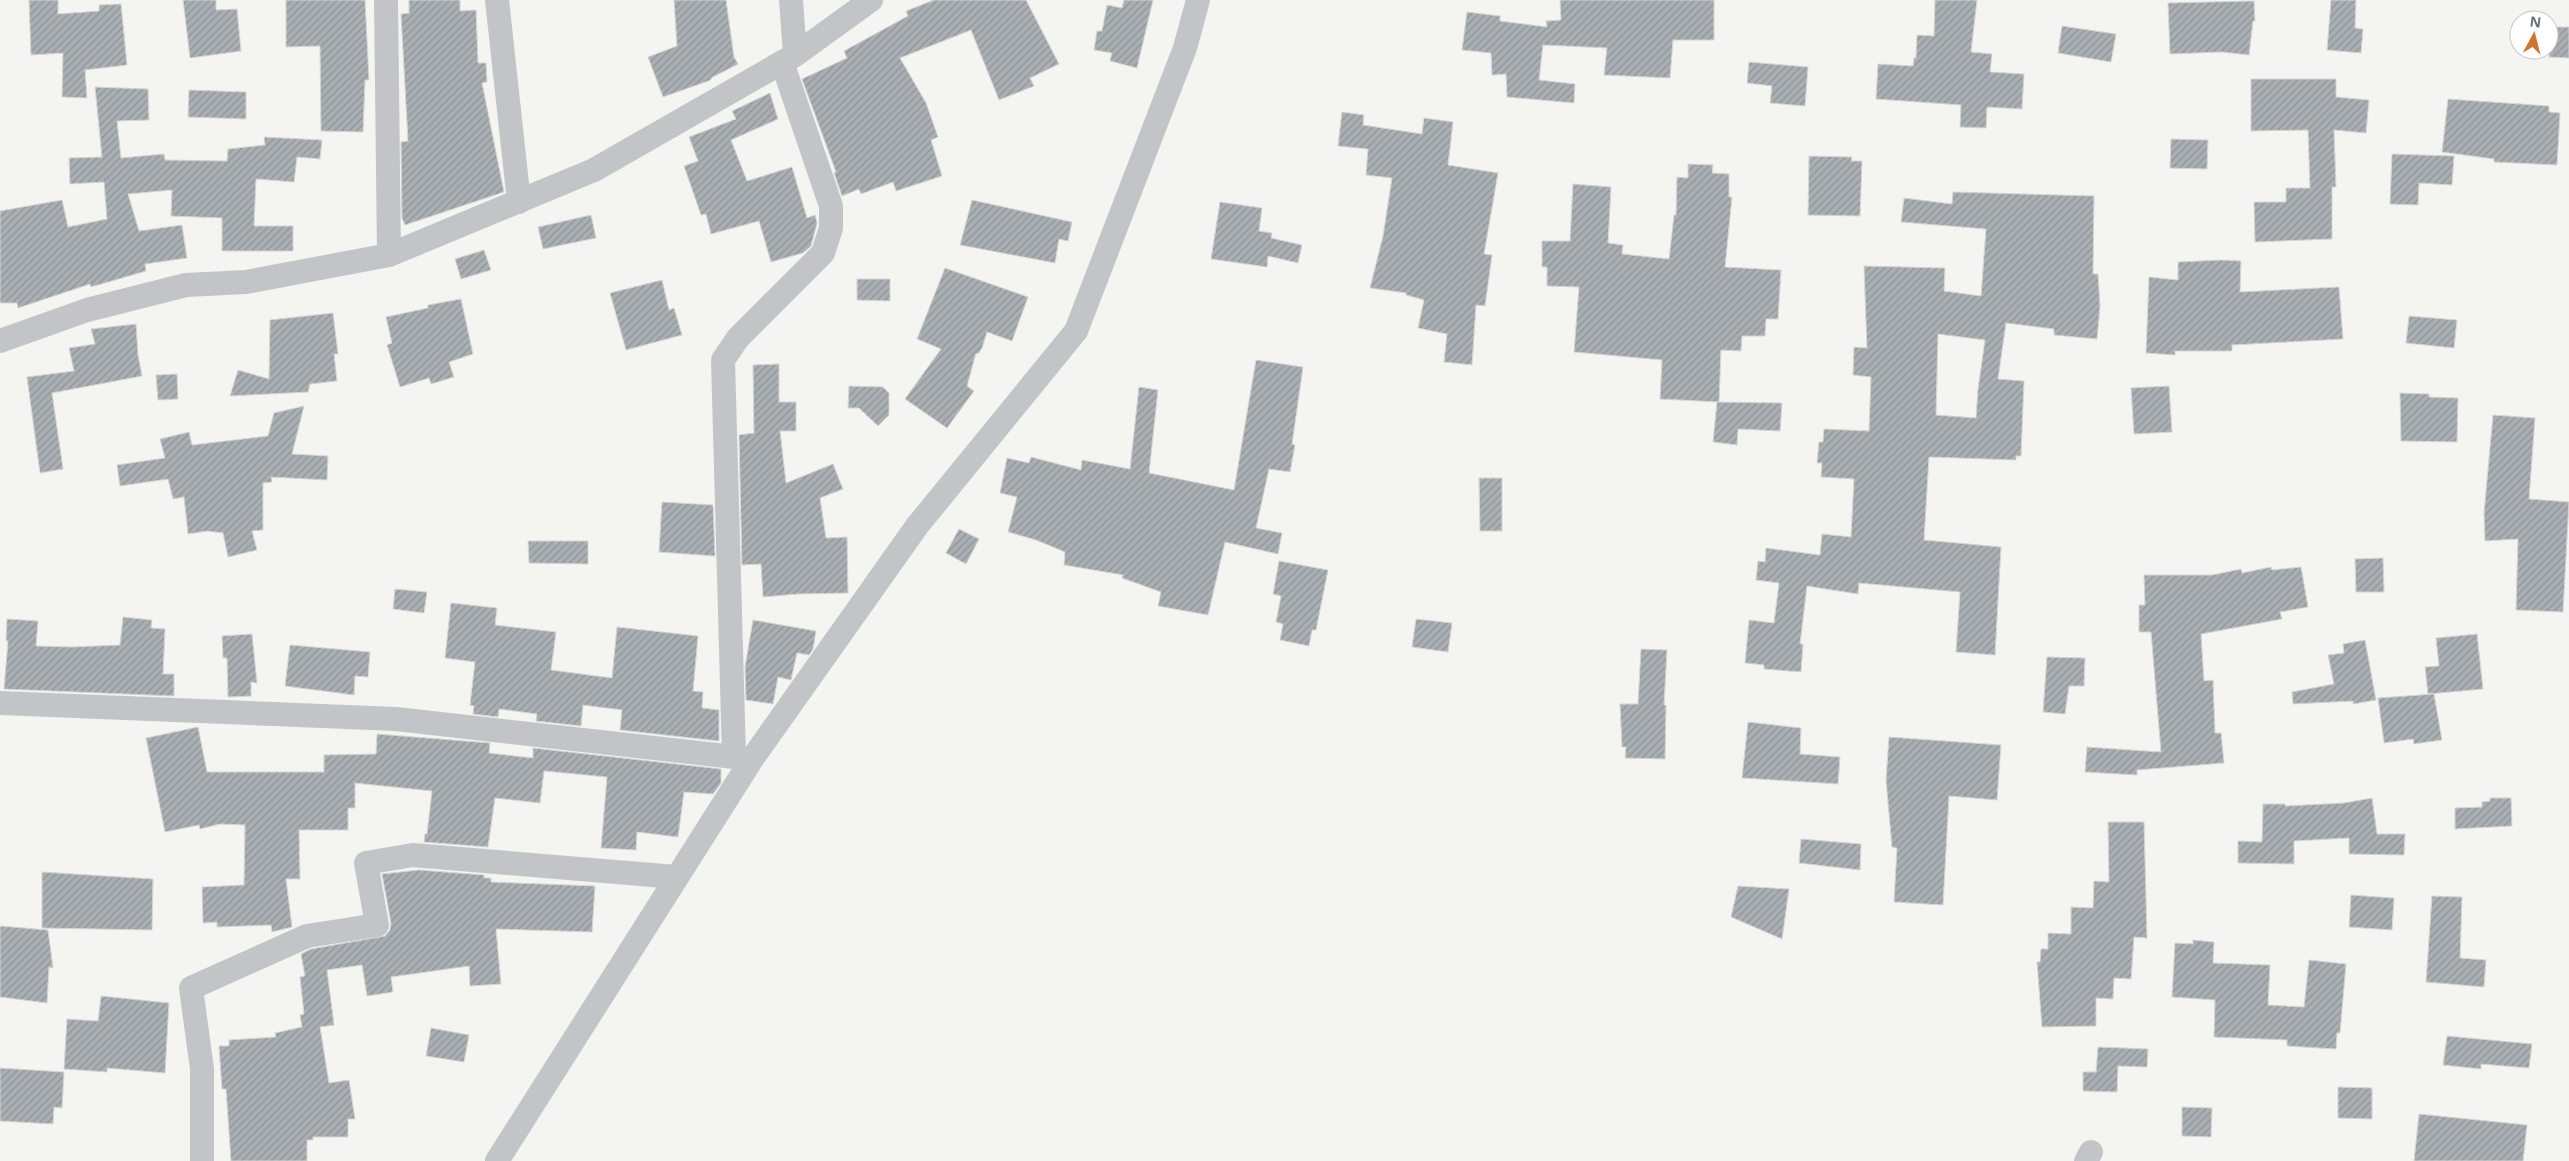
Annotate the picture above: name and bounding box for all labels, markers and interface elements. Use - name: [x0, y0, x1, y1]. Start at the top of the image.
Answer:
- north arrow: [2509, 10, 2559, 60]
- text: N: [2529, 11, 2542, 32]

